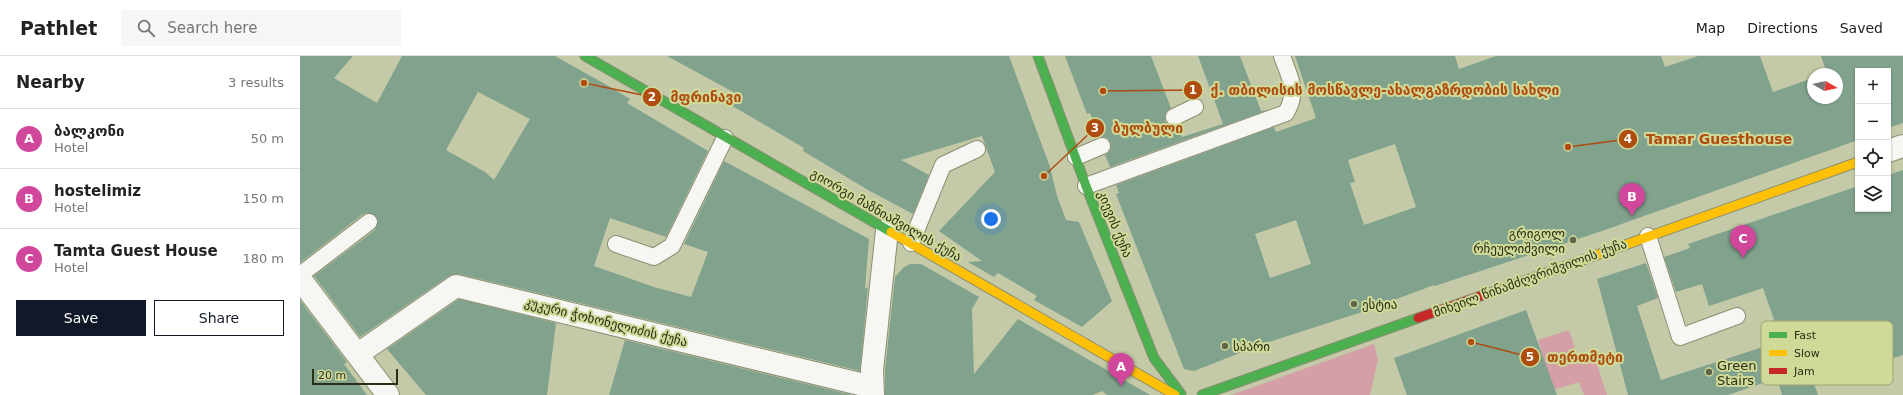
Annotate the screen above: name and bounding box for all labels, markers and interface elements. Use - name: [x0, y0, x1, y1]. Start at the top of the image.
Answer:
- search box: [121, 10, 401, 46]
- text: Pathlet: [20, 17, 97, 39]
- icon: search: [135, 17, 157, 39]
- text: Search here: [167, 19, 257, 37]
- text: Map: [1696, 20, 1725, 36]
- text: Directions: [1747, 20, 1818, 36]
- text: Saved: [1840, 20, 1883, 36]
- north arrow: [1807, 68, 1843, 104]
- map controls: [1855, 68, 1891, 212]
- button: +: [1855, 68, 1891, 104]
- text: Nearby: [16, 72, 85, 92]
- text: 3 results: [228, 75, 284, 90]
- callout: ქ. თბილისის მოსწავლე-ახალგაზრდობის სახლი: [1183, 77, 1568, 103]
- text: ქ. თბილისის მოსწავლე-ახალგაზრდობის სახლი: [1211, 82, 1560, 98]
- text: 1: [1189, 83, 1197, 97]
- callout: მფრინავი: [642, 84, 749, 110]
- text: მფრინავი: [671, 89, 742, 105]
- text: 2: [648, 90, 656, 104]
- button: −: [1855, 104, 1891, 140]
- callout: ბულბული: [1085, 115, 1191, 141]
- text: ბულბული: [1113, 120, 1183, 136]
- text: 3: [1091, 121, 1099, 135]
- text: ბალკონი: [54, 122, 124, 140]
- callout: Tamar Guesthouse: [1618, 126, 1800, 152]
- text: A: [24, 131, 34, 146]
- text: 50 m: [251, 131, 284, 146]
- text: Tamar Guesthouse: [1646, 131, 1792, 147]
- text: 4: [1624, 132, 1632, 146]
- text: Hotel: [54, 140, 88, 155]
- button: locate: [1855, 140, 1891, 176]
- street label: გიორგი მაზნიაშვილის ქუჩა: [808, 166, 964, 264]
- button: layers: [1855, 176, 1891, 212]
- text: hostelimiz: [54, 182, 141, 200]
- pin: B: [1619, 183, 1645, 216]
- street label: კიევის ქუჩა: [1095, 188, 1135, 260]
- text: B: [24, 191, 34, 206]
- text: 150 m: [242, 191, 284, 206]
- text: Hotel: [54, 200, 88, 215]
- your location: [981, 209, 1001, 229]
- pin: C: [1730, 225, 1756, 258]
- place label: გრიგოლ რჩეულიშვილი: [1473, 226, 1565, 256]
- marker: გრიგოლ რჩეულიშვილი: [1568, 235, 1578, 245]
- street label: მიხეილ წინამძღვრიშვილის ქუჩა: [1431, 236, 1629, 320]
- text: Tamta Guest House: [54, 242, 218, 260]
- text: C: [24, 251, 34, 266]
- text: 180 m: [242, 251, 284, 266]
- text: Hotel: [54, 260, 88, 275]
- street label: კუკური ჭოხონელიძის ქუჩა: [523, 294, 689, 350]
- place label: ესტია: [1362, 297, 1397, 312]
- marker: ესტია: [1349, 299, 1359, 309]
- button: Save: [16, 300, 146, 336]
- button: Share: [154, 300, 284, 336]
- legend: [1761, 321, 1893, 385]
- text: Fast: [1794, 329, 1817, 342]
- place label: სპარი: [1233, 339, 1270, 354]
- marker: სპარი: [1220, 341, 1230, 351]
- callout: თერთმეტი: [1520, 344, 1631, 370]
- text: Slow: [1794, 347, 1820, 360]
- text: თერთმეტი: [1547, 349, 1623, 365]
- text: 5: [1526, 350, 1534, 364]
- pin: A: [1108, 353, 1134, 386]
- place label: Green Stairs: [1717, 358, 1756, 388]
- text: Jam: [1793, 365, 1815, 378]
- scale bar: [312, 367, 398, 386]
- marker: Green Stairs: [1704, 367, 1714, 377]
- text: 20 m: [318, 369, 346, 382]

